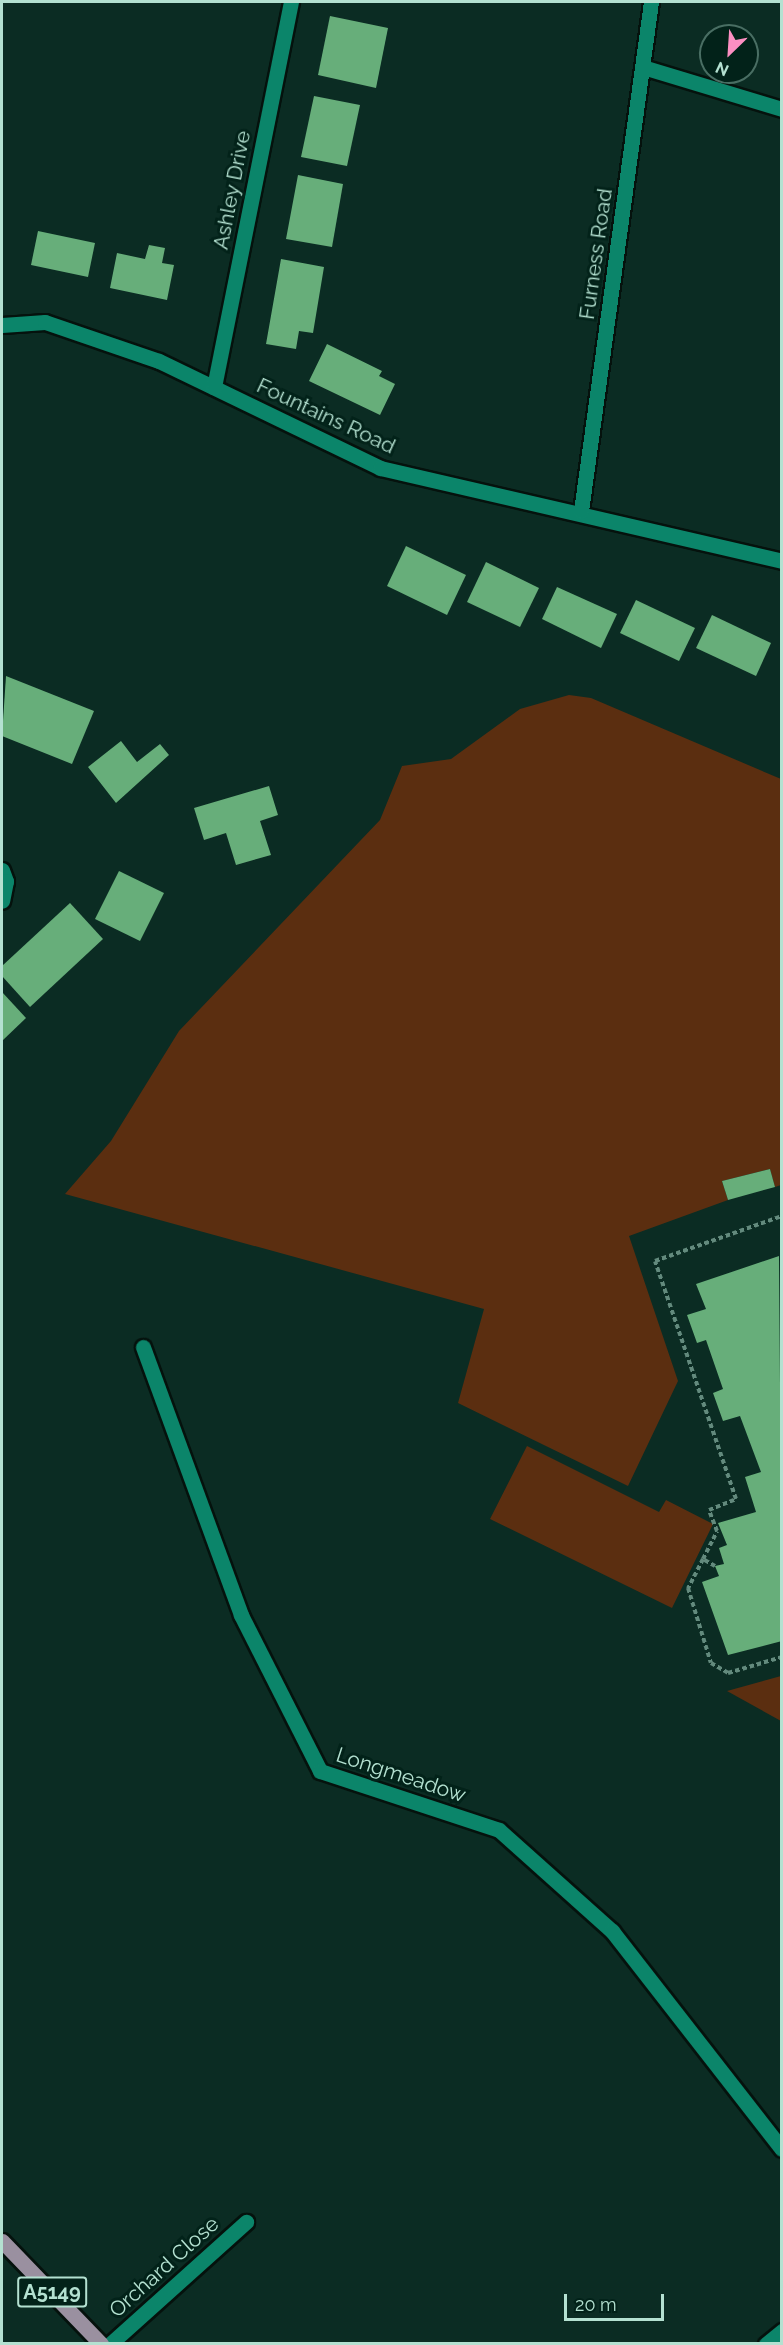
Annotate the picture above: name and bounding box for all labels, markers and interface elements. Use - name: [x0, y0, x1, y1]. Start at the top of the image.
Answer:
- north arrow: [699, 24, 759, 84]
- text: N: [712, 58, 732, 80]
- street label: Ashley Drive: [208, 128, 256, 252]
- street label: Furness Road: [574, 187, 618, 321]
- street label: Fountains Road: [253, 373, 399, 459]
- street label: Longmeadow: [333, 1742, 469, 1808]
- street label: Orchard Close: [104, 2211, 224, 2323]
- road number: A5149: [16, 2275, 88, 2309]
- scale bar: [567, 2282, 668, 2320]
- text: 20 m: [575, 2294, 617, 2315]

